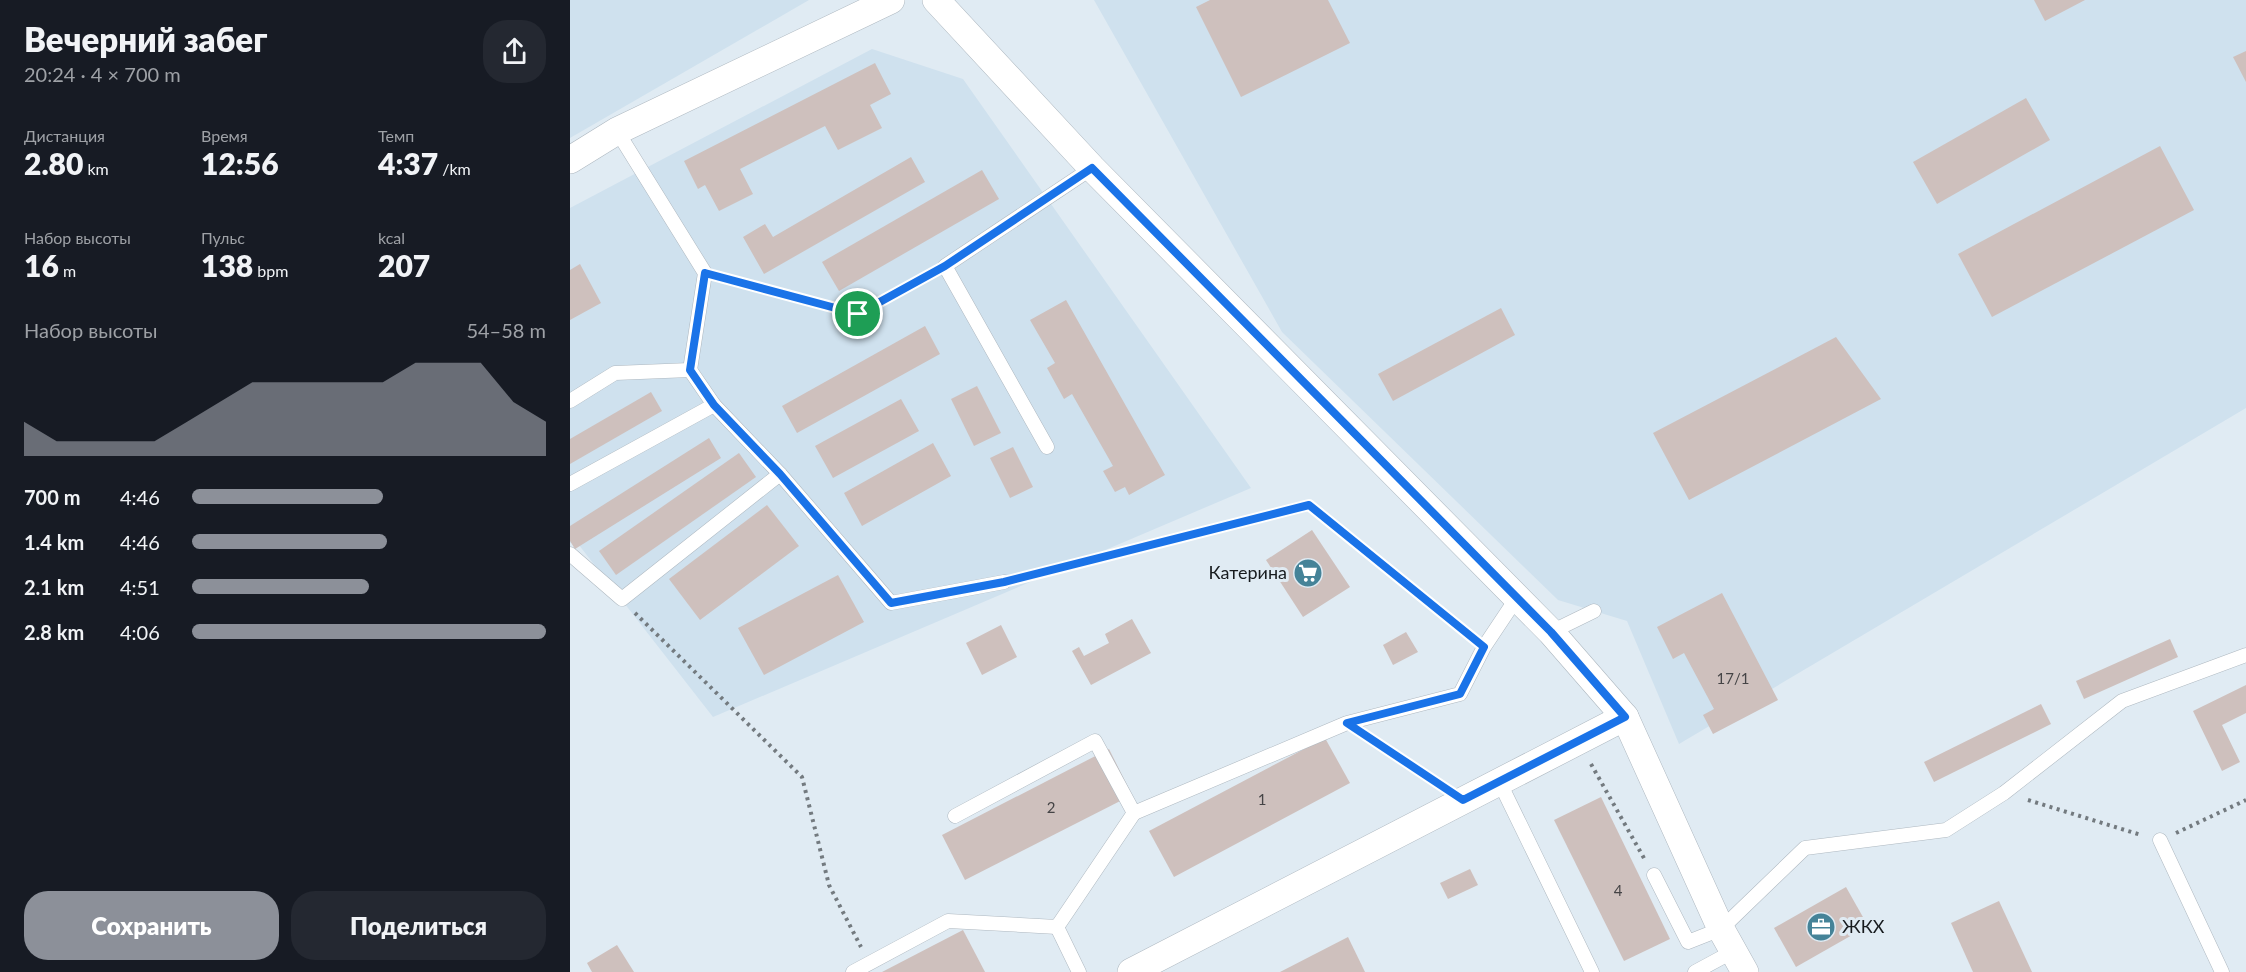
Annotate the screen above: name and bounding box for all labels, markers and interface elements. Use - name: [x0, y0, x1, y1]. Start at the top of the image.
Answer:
- text: Вечерний забег: [24, 19, 267, 59]
- button: share: [483, 20, 546, 83]
- text: 20:24 · 4 × 700 m: [24, 62, 181, 86]
- text: Дистанция: [24, 126, 105, 145]
- text: Время: [201, 126, 248, 145]
- text: Темп: [378, 126, 414, 145]
- text: 2.80: [24, 145, 83, 181]
- text: 12:56: [201, 145, 279, 181]
- text: 4:37: [378, 145, 438, 181]
- text: km: [83, 159, 109, 178]
- text: /km: [438, 159, 471, 178]
- text: Набор высоты: [24, 228, 131, 247]
- text: Пульс: [201, 228, 245, 247]
- text: kcal: [378, 228, 405, 247]
- text: 16: [24, 247, 59, 283]
- text: 138: [201, 247, 253, 283]
- text: 207: [378, 247, 430, 283]
- text: m: [59, 261, 76, 280]
- text: bpm: [253, 261, 288, 280]
- pin: [832, 288, 883, 339]
- icon: arrive: [841, 297, 874, 330]
- text: Набор высоты: [24, 318, 157, 342]
- text: 54–58 m: [466, 318, 546, 342]
- text: 700 m: [24, 485, 80, 509]
- text: 4:46: [120, 485, 160, 509]
- text: 1.4 km: [24, 530, 84, 554]
- text: 4:46: [120, 530, 160, 554]
- supermarket icon: Катерина: [1292, 557, 1324, 589]
- place label: Катерина: [1209, 561, 1287, 583]
- text: 2.1 km: [24, 575, 84, 599]
- text: 4:51: [120, 575, 160, 599]
- text: 2.8 km: [24, 620, 84, 644]
- text: 4:06: [120, 620, 160, 644]
- house number: 17/1: [1717, 669, 1749, 687]
- house number: 1: [1258, 790, 1266, 808]
- house number: 2: [1047, 798, 1055, 816]
- house number: 4: [1614, 881, 1623, 899]
- button: Сохранить: [24, 891, 279, 960]
- button: Поделиться: [291, 891, 546, 960]
- office icon: ЖКХ: [1805, 911, 1837, 943]
- place label: ЖКХ: [1842, 915, 1885, 937]

